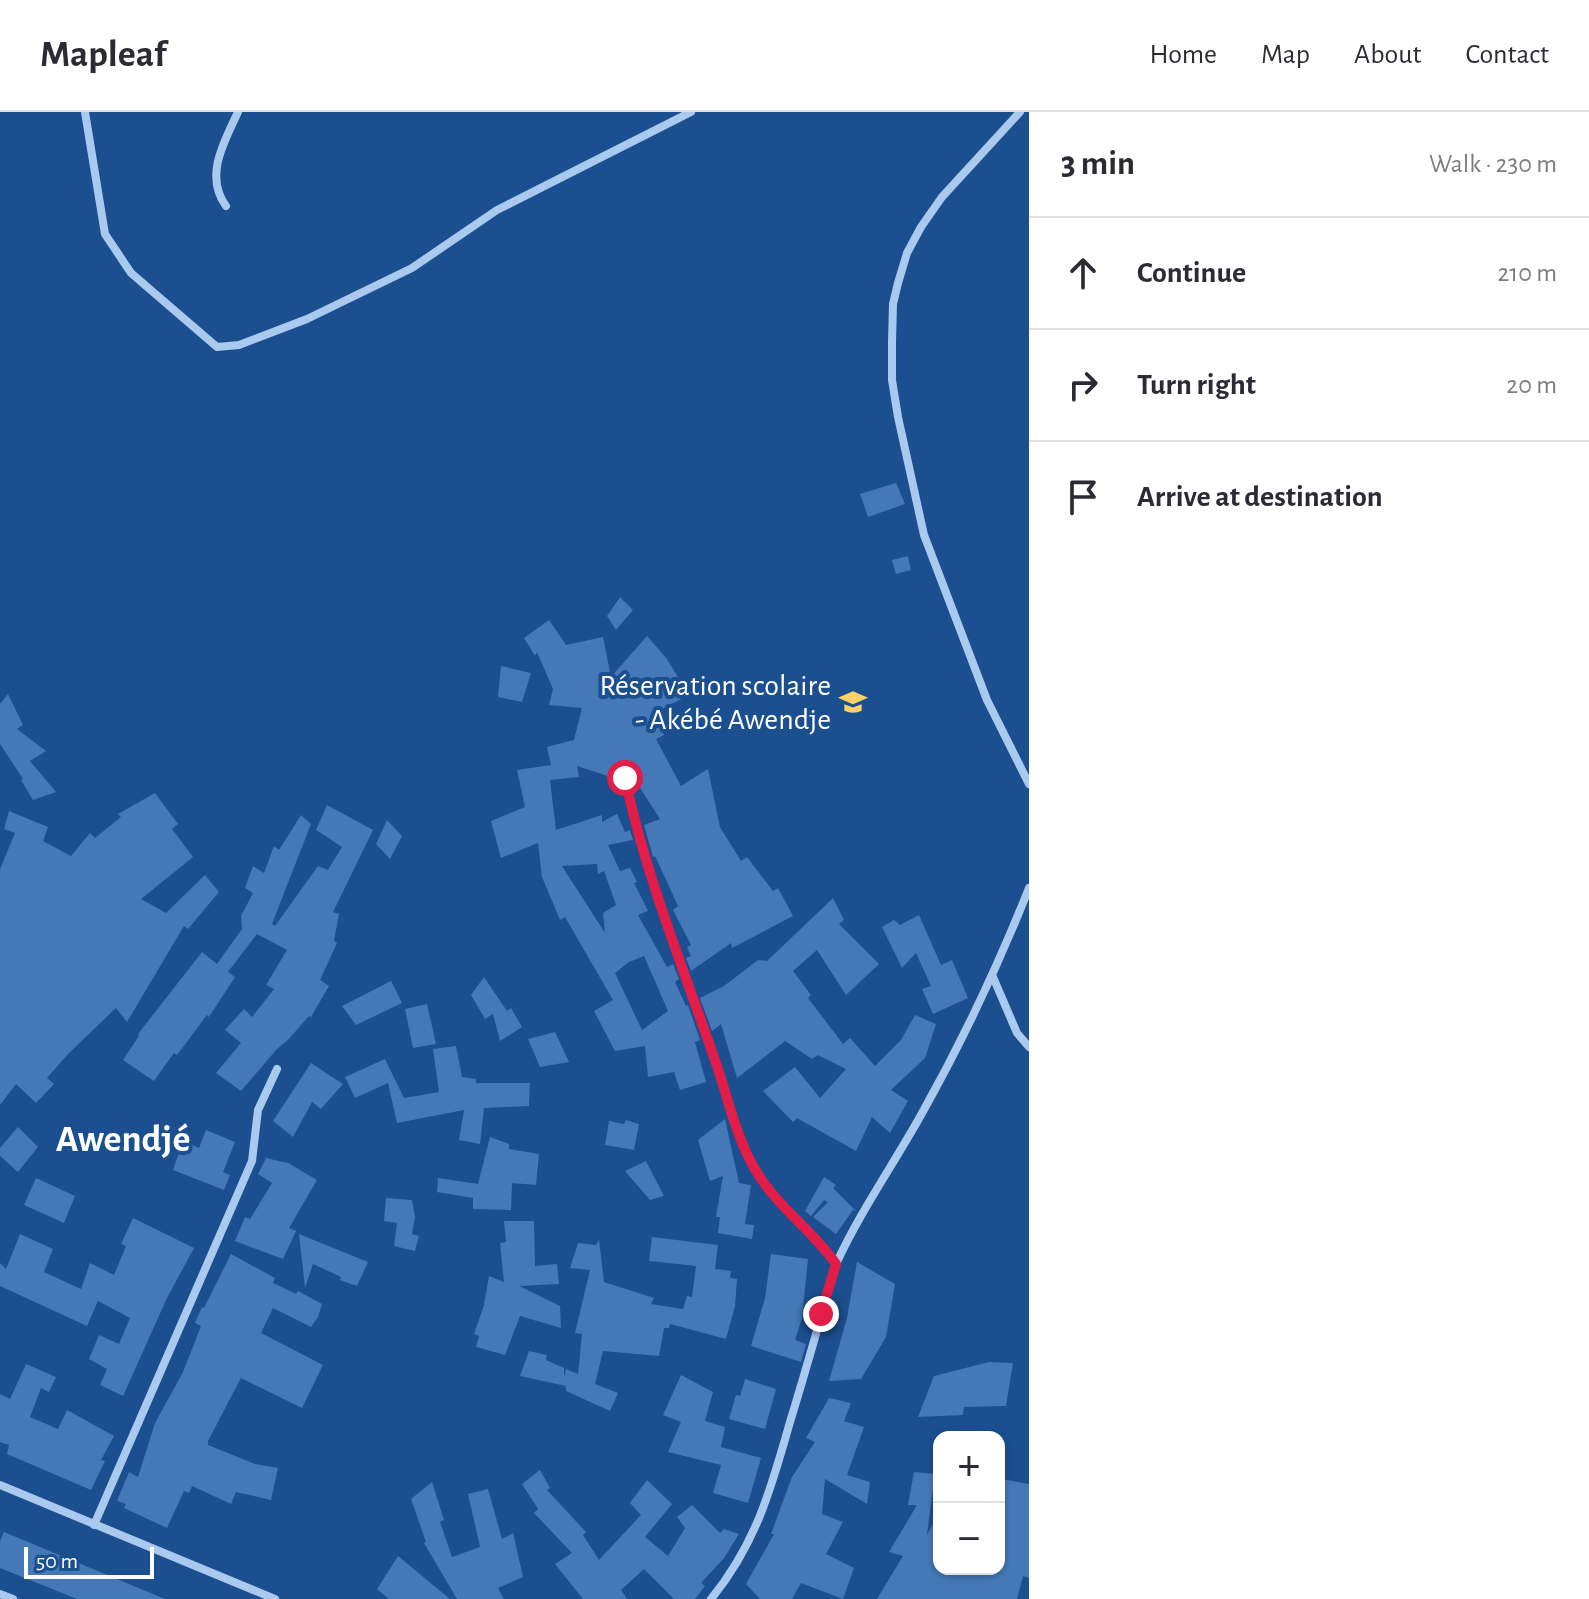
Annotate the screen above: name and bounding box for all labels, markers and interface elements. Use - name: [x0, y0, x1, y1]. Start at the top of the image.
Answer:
- text: Mapleaf: [40, 36, 166, 74]
- text: Home: [1150, 41, 1217, 69]
- text: Map: [1261, 41, 1310, 69]
- text: About: [1354, 41, 1422, 69]
- text: Contact: [1466, 41, 1549, 69]
- text: 3 min: [1061, 147, 1135, 181]
- text: Walk · 230 m: [1429, 151, 1557, 177]
- icon: ahead: [1061, 251, 1105, 295]
- text: Continue: [1137, 258, 1246, 288]
- text: 210 m: [1497, 260, 1557, 286]
- icon: right: [1061, 363, 1105, 407]
- text: Turn right: [1137, 370, 1256, 400]
- text: 20 m: [1506, 372, 1557, 398]
- icon: arrive: [1061, 475, 1105, 519]
- text: Arrive at destination: [1137, 482, 1383, 512]
- place label: Réservation scolaire - Akébé Awendje: [599, 671, 831, 735]
- school or university icon: Réservation scolaire - Akébé Awendje: [838, 687, 868, 717]
- route start: [607, 760, 643, 796]
- district label: Awendjé: [56, 1121, 190, 1159]
- route end: [803, 1296, 839, 1332]
- map controls: [933, 1431, 1005, 1575]
- button: +: [933, 1431, 1005, 1503]
- button: −: [933, 1503, 1005, 1575]
- scale bar: [24, 1543, 154, 1579]
- text: 50 m: [36, 1550, 78, 1572]

